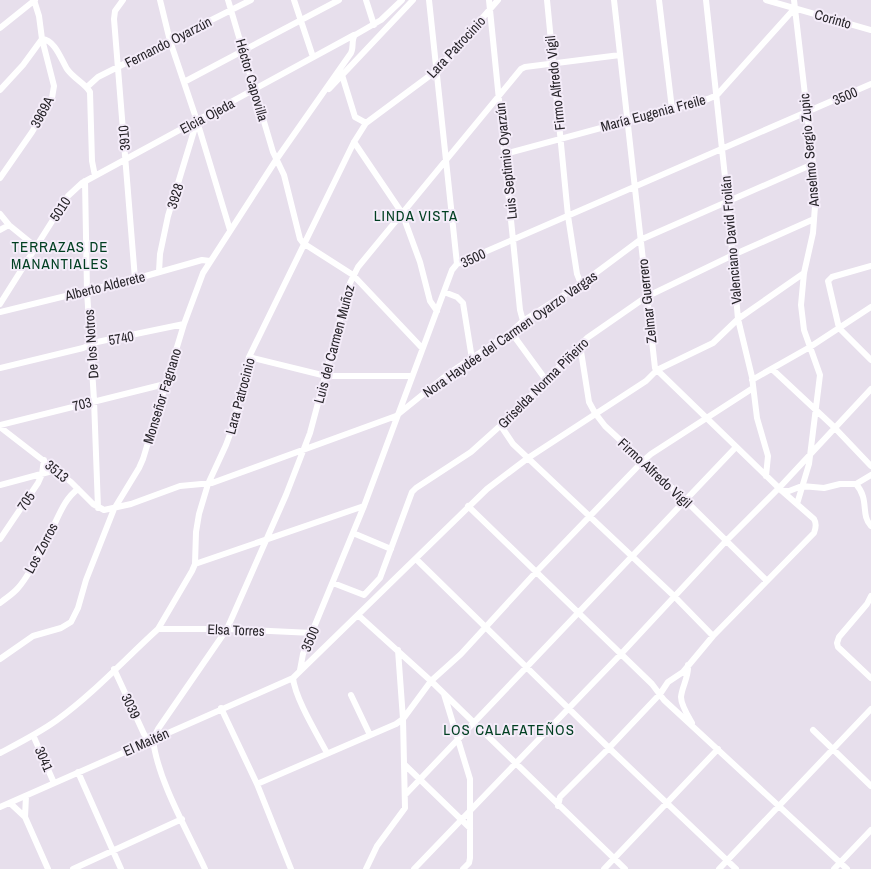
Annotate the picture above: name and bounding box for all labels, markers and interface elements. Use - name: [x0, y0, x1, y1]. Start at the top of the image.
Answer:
- street label: Corinto: [812, 5, 854, 33]
- street label: Fernando Oyarzún: [122, 12, 214, 72]
- street label: Lara Patrocinio: [423, 12, 489, 82]
- street label: Firmo Alfredo Vigil: [541, 35, 569, 131]
- street label: Héctor Capovilla: [232, 37, 273, 124]
- street label: 3500: [830, 83, 860, 109]
- street label: María Eugenia Freile: [599, 90, 707, 136]
- street label: Anselmo Sergio Zupic: [795, 92, 823, 208]
- street label: 3969A: [26, 93, 58, 131]
- street label: Elcia Ojeda: [177, 94, 238, 138]
- street label: Luis Septimio Oyarzún: [491, 102, 521, 220]
- street label: 3910: [114, 124, 134, 152]
- street label: Valenciano David Froilán: [716, 175, 746, 305]
- street label: 3928: [163, 181, 187, 211]
- street label: 5010: [45, 193, 75, 225]
- district label: LINDA VISTA: [374, 205, 458, 226]
- district label: TERRAZAS DE MANANTIALES: [11, 236, 109, 274]
- street label: 3500: [458, 244, 488, 272]
- street label: Zelmar Guerrero: [634, 258, 660, 344]
- street label: Alberto Alderete: [62, 267, 147, 305]
- street label: Nora Haydée del Carmen Oyarzo Vargas: [419, 267, 601, 401]
- street label: Luis del Carmen Muñoz: [310, 283, 359, 405]
- street label: De los Notros: [80, 308, 102, 379]
- street label: 5740: [107, 327, 135, 349]
- street label: Griselda Norma Piñeiro: [494, 334, 592, 432]
- street label: Monseñor Fagnano: [139, 346, 185, 446]
- street label: Lara Patrocinio: [221, 356, 259, 436]
- street label: 703: [71, 393, 93, 415]
- street label: Firmo Alfredo Vigil: [614, 434, 696, 512]
- street label: 3513: [41, 456, 73, 486]
- street label: 705: [13, 488, 39, 514]
- street label: Los Zorros: [20, 519, 62, 576]
- street label: Elsa Torres: [207, 620, 265, 640]
- street label: 3500: [297, 624, 323, 654]
- street label: 3039: [117, 691, 145, 721]
- district label: LOS CALAFATEÑOS: [443, 719, 575, 740]
- street label: El Maitén: [120, 724, 172, 760]
- street label: 3041: [31, 744, 58, 775]

